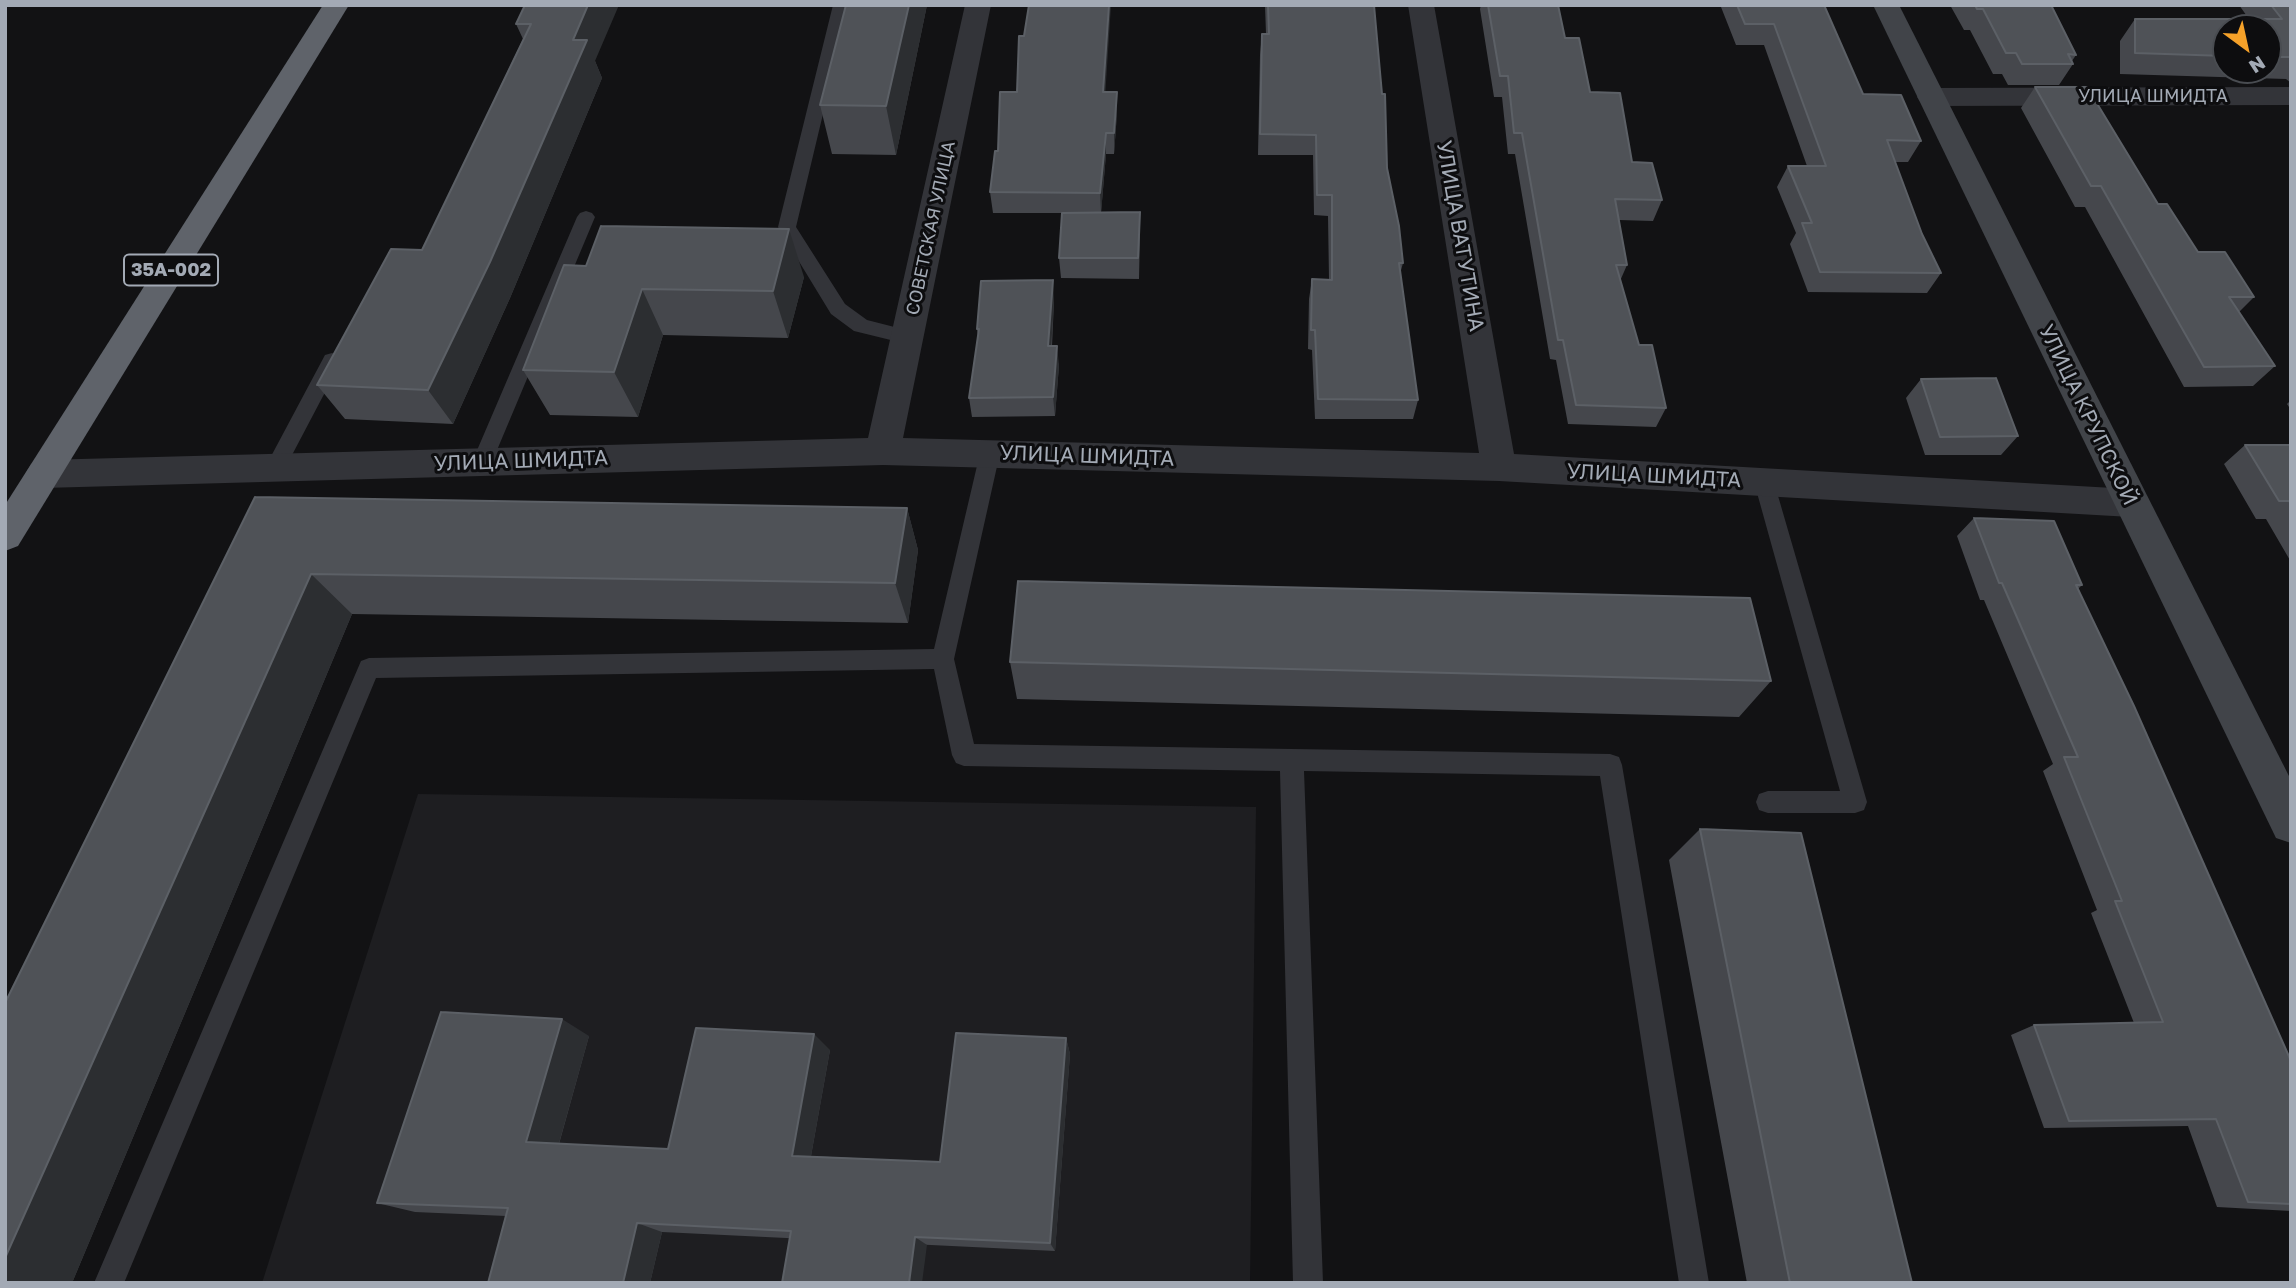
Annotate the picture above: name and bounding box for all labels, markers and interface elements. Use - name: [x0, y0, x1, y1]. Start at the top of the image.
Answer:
- north arrow: [2212, 14, 2282, 84]
- text: N: [2245, 52, 2270, 79]
- street label: УЛИЦА ШМИДТА: [2078, 85, 2228, 107]
- street label: СОВЕТСКАЯ УЛИЦА: [902, 139, 960, 317]
- street label: УЛИЦА ВАТУТИНА: [1431, 139, 1489, 333]
- road number: 35А-002: [124, 254, 218, 286]
- street label: УЛИЦА КРУПСКОЙ: [2033, 321, 2143, 509]
- street label: УЛИЦА ШМИДТА: [999, 440, 1175, 472]
- street label: УЛИЦА ШМИДТА: [433, 445, 609, 477]
- street label: УЛИЦА ШМИДТА: [1566, 459, 1742, 493]

